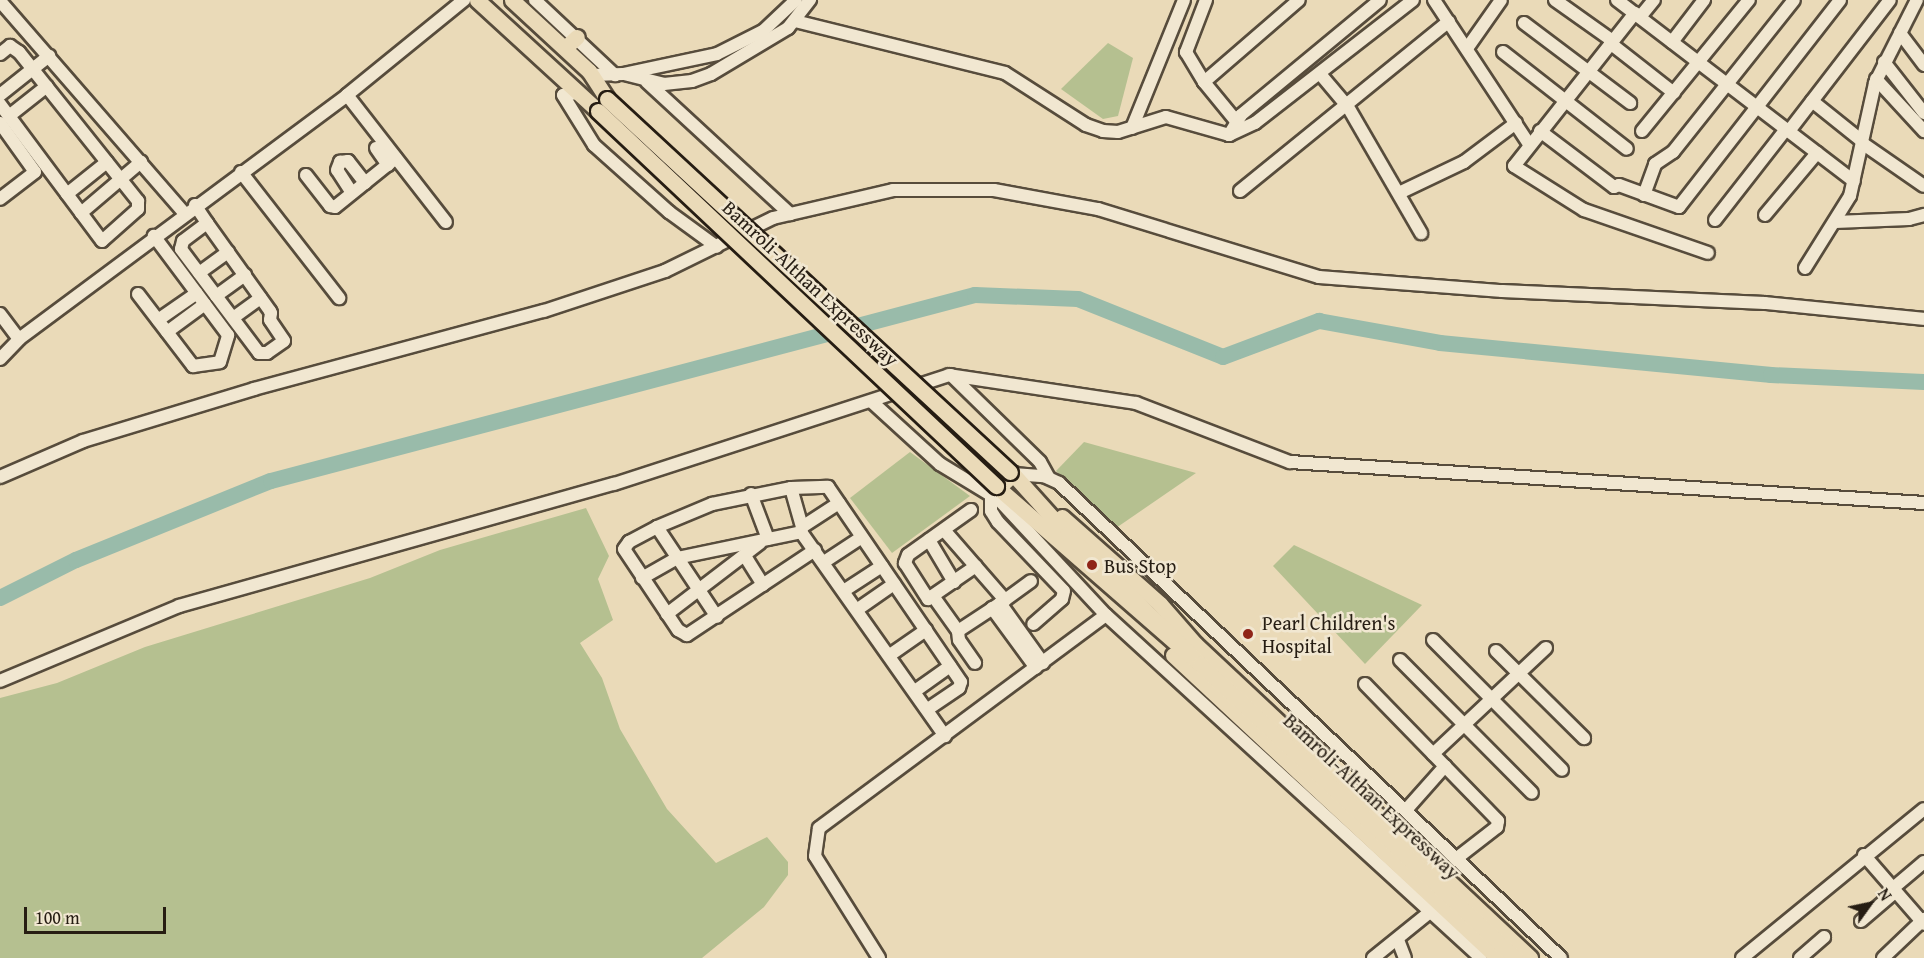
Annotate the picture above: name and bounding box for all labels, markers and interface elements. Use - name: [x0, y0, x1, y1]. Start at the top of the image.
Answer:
- street label: Bamroli-Althan Expressway: [718, 195, 904, 371]
- place label: Bus Stop: [1104, 553, 1176, 577]
- marker: Bus Stop: [1085, 558, 1099, 572]
- place label: Pearl Children's Hospital: [1262, 610, 1395, 657]
- marker: Pearl Children's Hospital: [1239, 625, 1257, 643]
- street label: Bamroli-Althan Expressway: [1279, 708, 1465, 884]
- north arrow: [1840, 874, 1900, 934]
- text: N: [1872, 883, 1898, 905]
- scale bar: [27, 895, 170, 933]
- text: 100 m: [35, 904, 80, 931]

